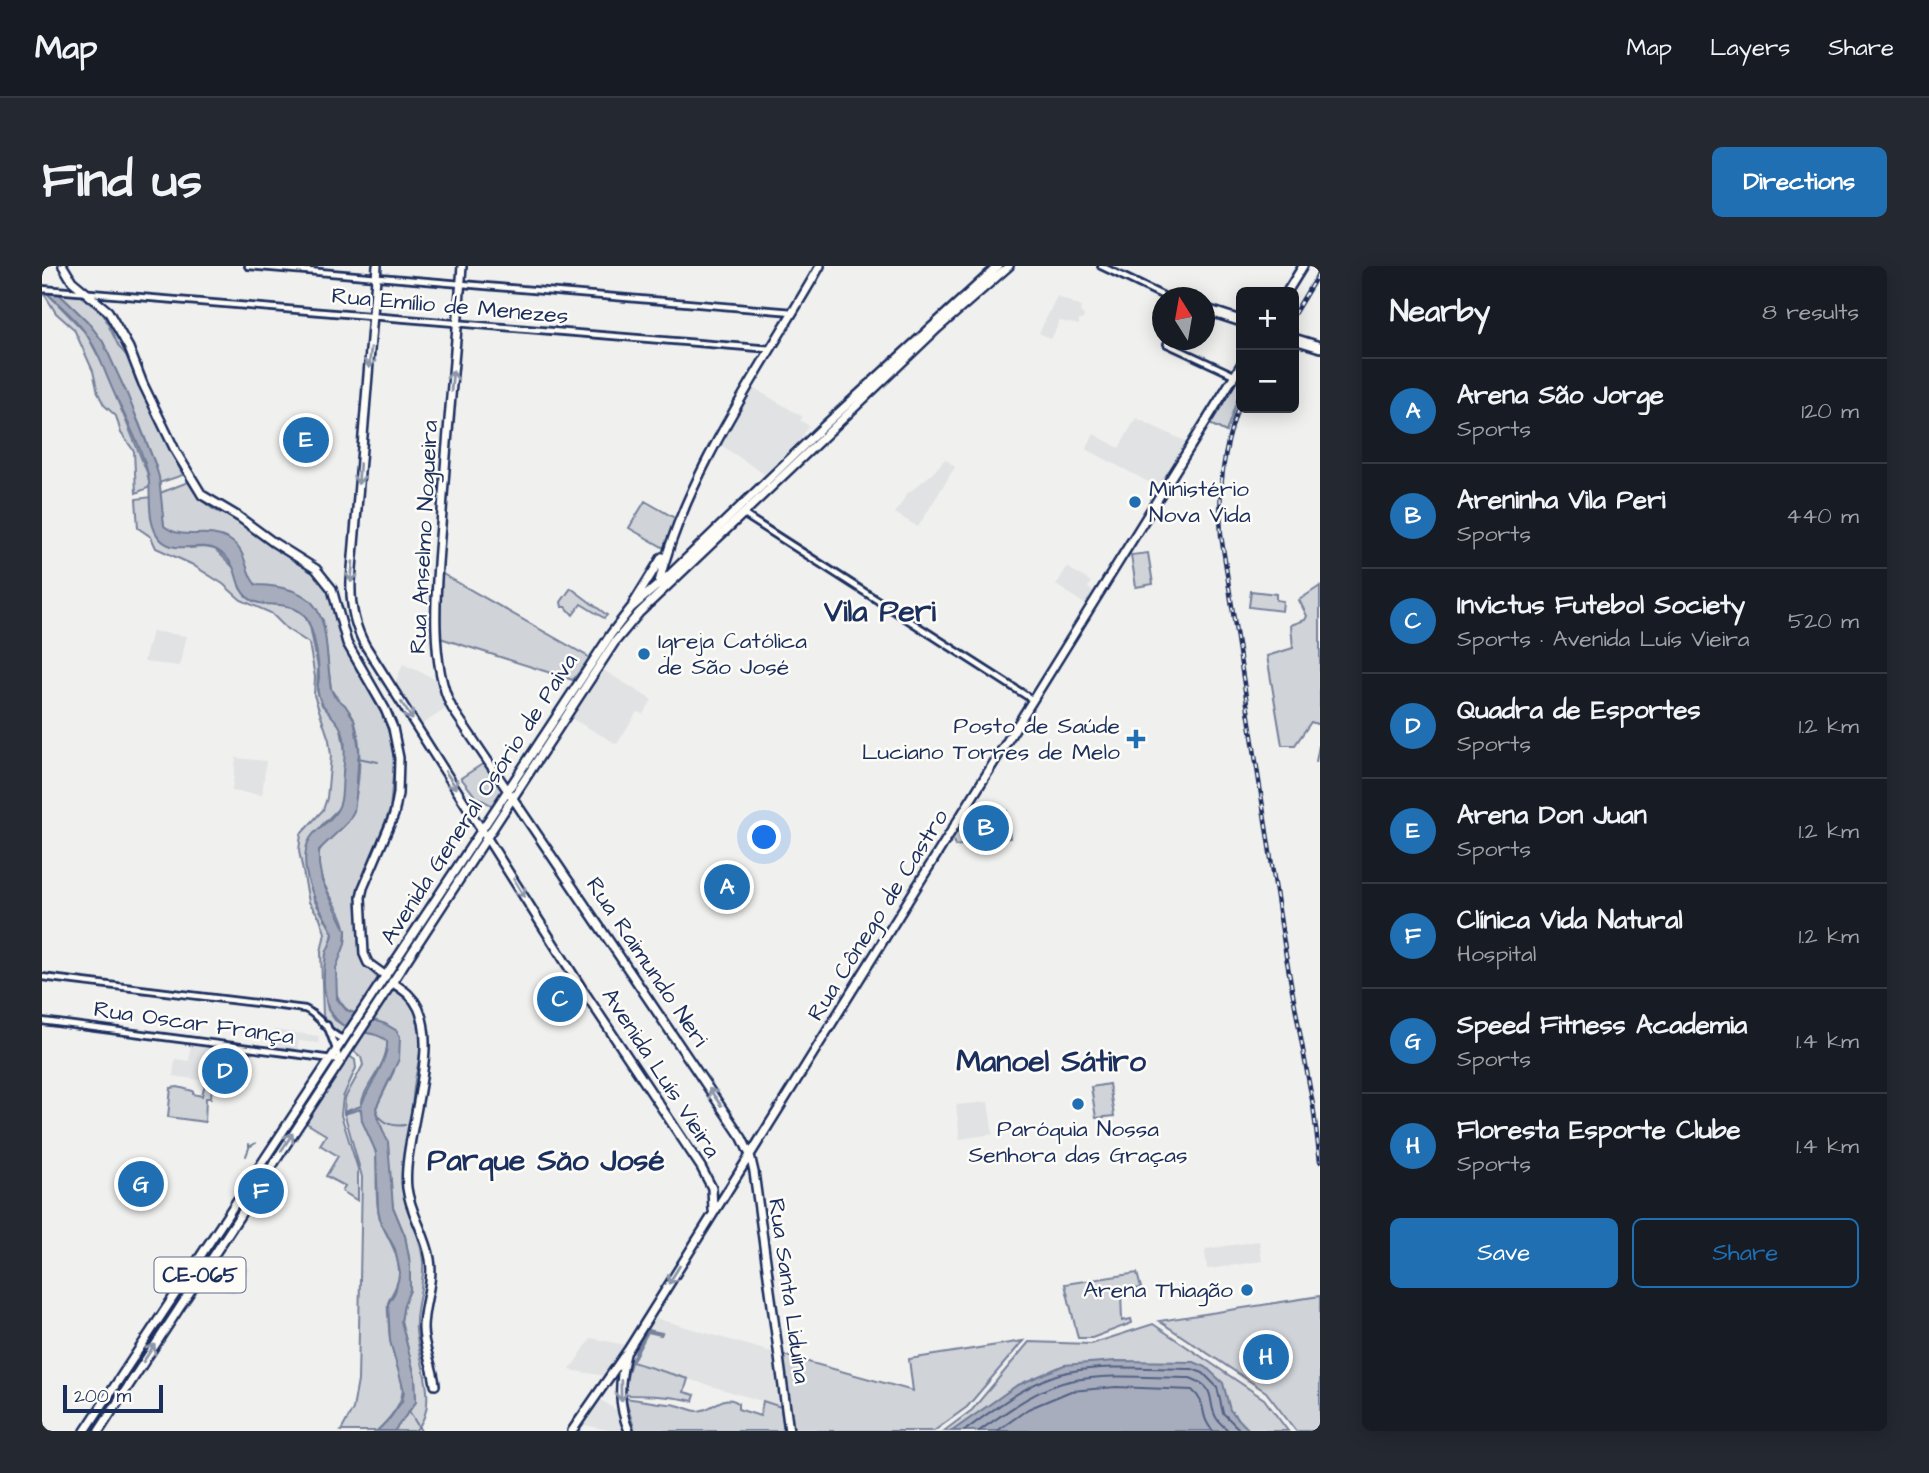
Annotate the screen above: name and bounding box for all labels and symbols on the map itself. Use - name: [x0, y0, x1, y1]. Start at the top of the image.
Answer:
- street label: Rua Emílio de Menezes: [330, 280, 570, 332]
- north arrow: [1152, 287, 1215, 350]
- one-way arrow: [363, 347, 376, 369]
- one-way arrow: [446, 371, 459, 393]
- pin: E: [283, 414, 329, 466]
- street label: Rua Anselmo Nogueira: [402, 419, 447, 655]
- one-way arrow: [352, 463, 365, 485]
- place label: Ministério Nova Vida: [1149, 473, 1251, 531]
- marker: Ministério Nova Vida: [1127, 494, 1143, 510]
- one-way arrow: [345, 560, 358, 582]
- district label: Vila Peri: [823, 591, 936, 633]
- place label: Igreja Católica de São José: [658, 625, 807, 683]
- marker: Igreja Católica de São José: [636, 646, 652, 662]
- street label: Avenida General Osório de Paiva: [373, 647, 586, 951]
- one-way arrow: [399, 701, 414, 720]
- place label: Posto de Saúde Luciano Torres de Melo: [862, 710, 1120, 768]
- marker: Posto de Saúde Luciano Torres de Melo: [1126, 729, 1146, 749]
- one-way arrow: [443, 770, 458, 789]
- pin: B: [963, 802, 1009, 854]
- street label: Rua Cônego de Castro: [800, 803, 957, 1027]
- your location: [747, 820, 781, 854]
- pin: A: [704, 861, 750, 913]
- street label: Rua Raimundo Neri: [578, 871, 716, 1054]
- one-way arrow: [512, 877, 526, 897]
- pin: C: [537, 973, 583, 1025]
- street label: Avenida Luís Vieira: [594, 982, 728, 1165]
- street label: Rua Oscar França: [92, 993, 297, 1053]
- district label: Manoel Sátiro: [956, 1041, 1146, 1083]
- pin: D: [202, 1045, 248, 1097]
- one-way arrow: [708, 1088, 722, 1107]
- marker: Paróquia Nossa Senhora das Graças: [1070, 1096, 1086, 1112]
- place label: Paróquia Nossa Senhora das Graças: [968, 1113, 1188, 1171]
- one-way arrow: [280, 1132, 294, 1152]
- district label: Parque Săo José: [427, 1140, 665, 1182]
- pin: G: [118, 1158, 164, 1210]
- pin: F: [238, 1165, 284, 1217]
- street label: Rua Santa Liduína: [760, 1196, 818, 1386]
- road number: CE-065: [155, 1258, 246, 1292]
- one-way arrow: [667, 1265, 682, 1284]
- place label: Arena Thiagão: [1083, 1274, 1233, 1307]
- marker: Arena Thiagão: [1239, 1282, 1255, 1298]
- pin: H: [1243, 1331, 1289, 1383]
- one-way arrow: [142, 1344, 157, 1363]
- one-way arrow: [614, 1379, 627, 1402]
- scale bar: [63, 1382, 163, 1414]

